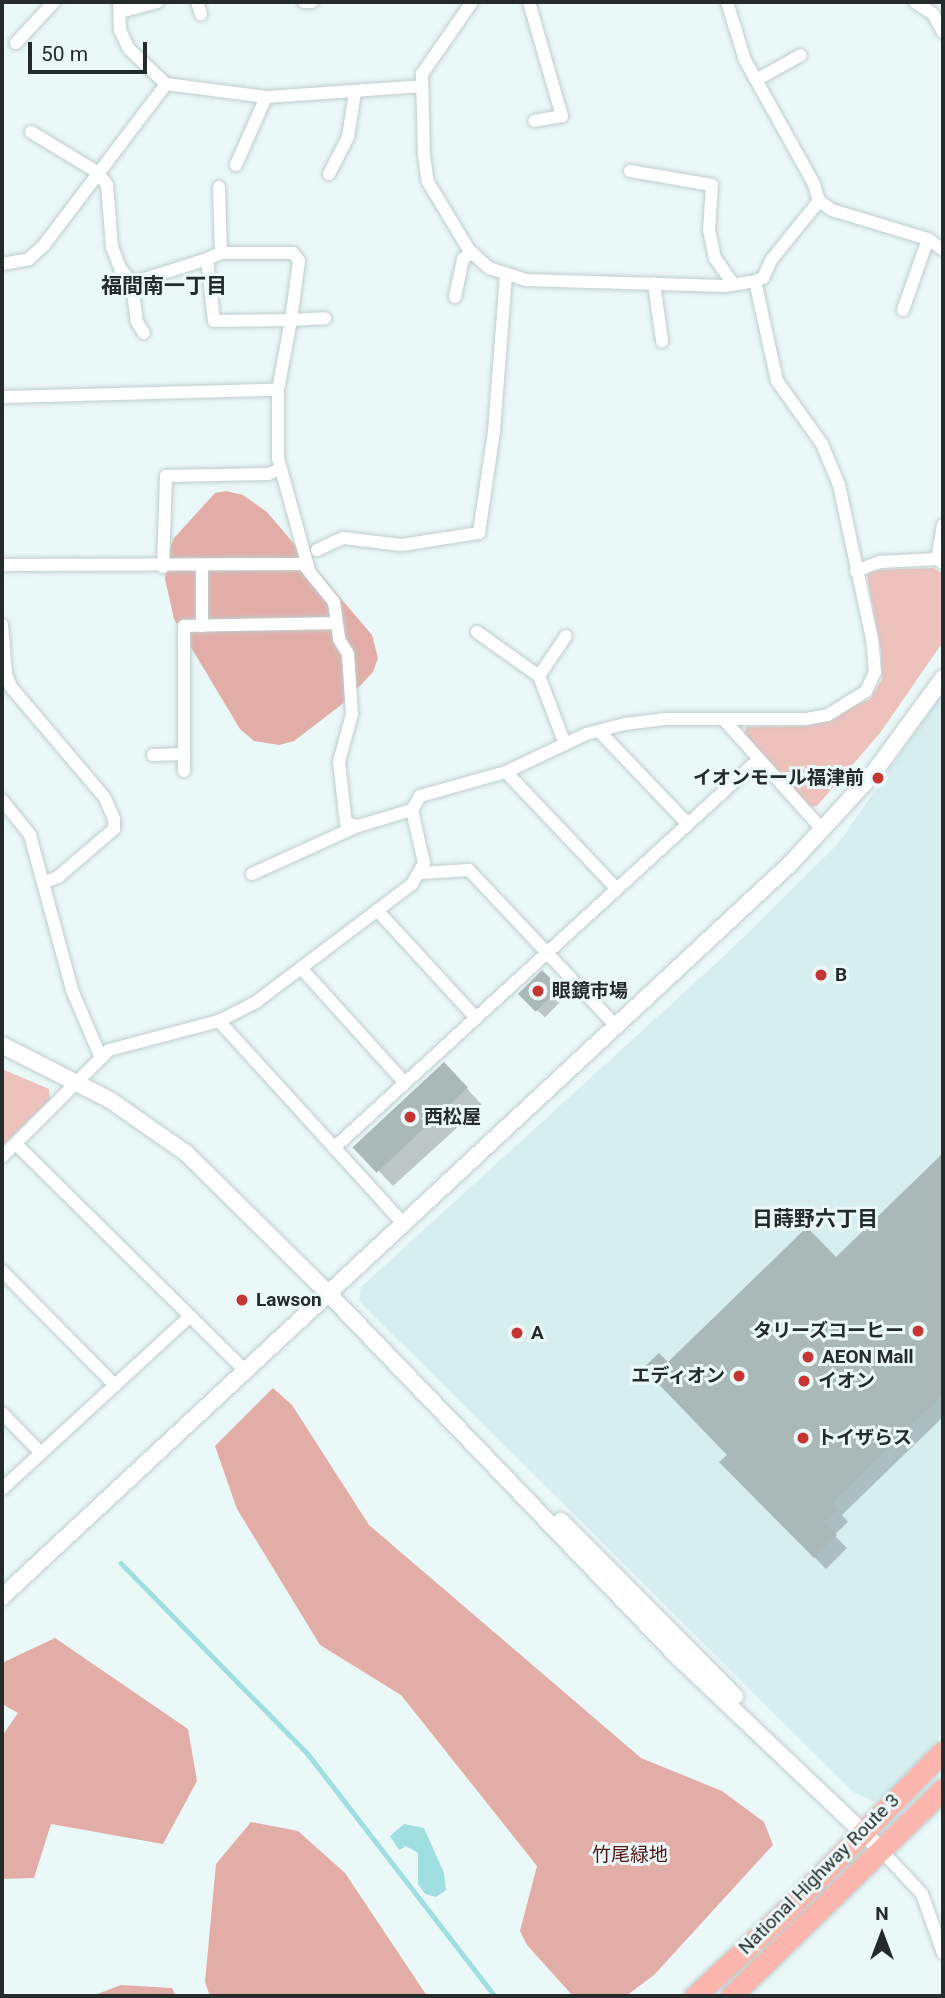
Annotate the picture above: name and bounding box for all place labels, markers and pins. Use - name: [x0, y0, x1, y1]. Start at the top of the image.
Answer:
- place label: イオンモール福津前: [693, 767, 864, 789]
- marker: イオンモール福津前: [870, 770, 886, 786]
- place label: B: [835, 964, 847, 986]
- marker: B: [813, 967, 829, 983]
- place label: 眼鏡市場: [552, 980, 628, 1002]
- marker: 眼鏡市場: [530, 983, 546, 999]
- place label: 西松屋: [424, 1106, 481, 1128]
- marker: 西松屋: [402, 1109, 418, 1125]
- place label: Lawson: [256, 1289, 322, 1311]
- marker: Lawson: [234, 1292, 250, 1308]
- place label: タリーズコーヒー: [752, 1320, 904, 1342]
- place label: A: [531, 1322, 544, 1344]
- marker: タリーズコーヒー: [910, 1323, 926, 1339]
- marker: A: [509, 1325, 525, 1341]
- place label: AEON Mall: [822, 1346, 914, 1368]
- marker: AEON Mall: [800, 1349, 816, 1365]
- place label: エディオン: [630, 1365, 725, 1387]
- marker: エディオン: [731, 1368, 747, 1384]
- place label: イオン: [818, 1370, 875, 1392]
- marker: イオン: [796, 1373, 812, 1389]
- place label: トイザらス: [817, 1427, 912, 1449]
- marker: トイザらス: [795, 1430, 811, 1446]

